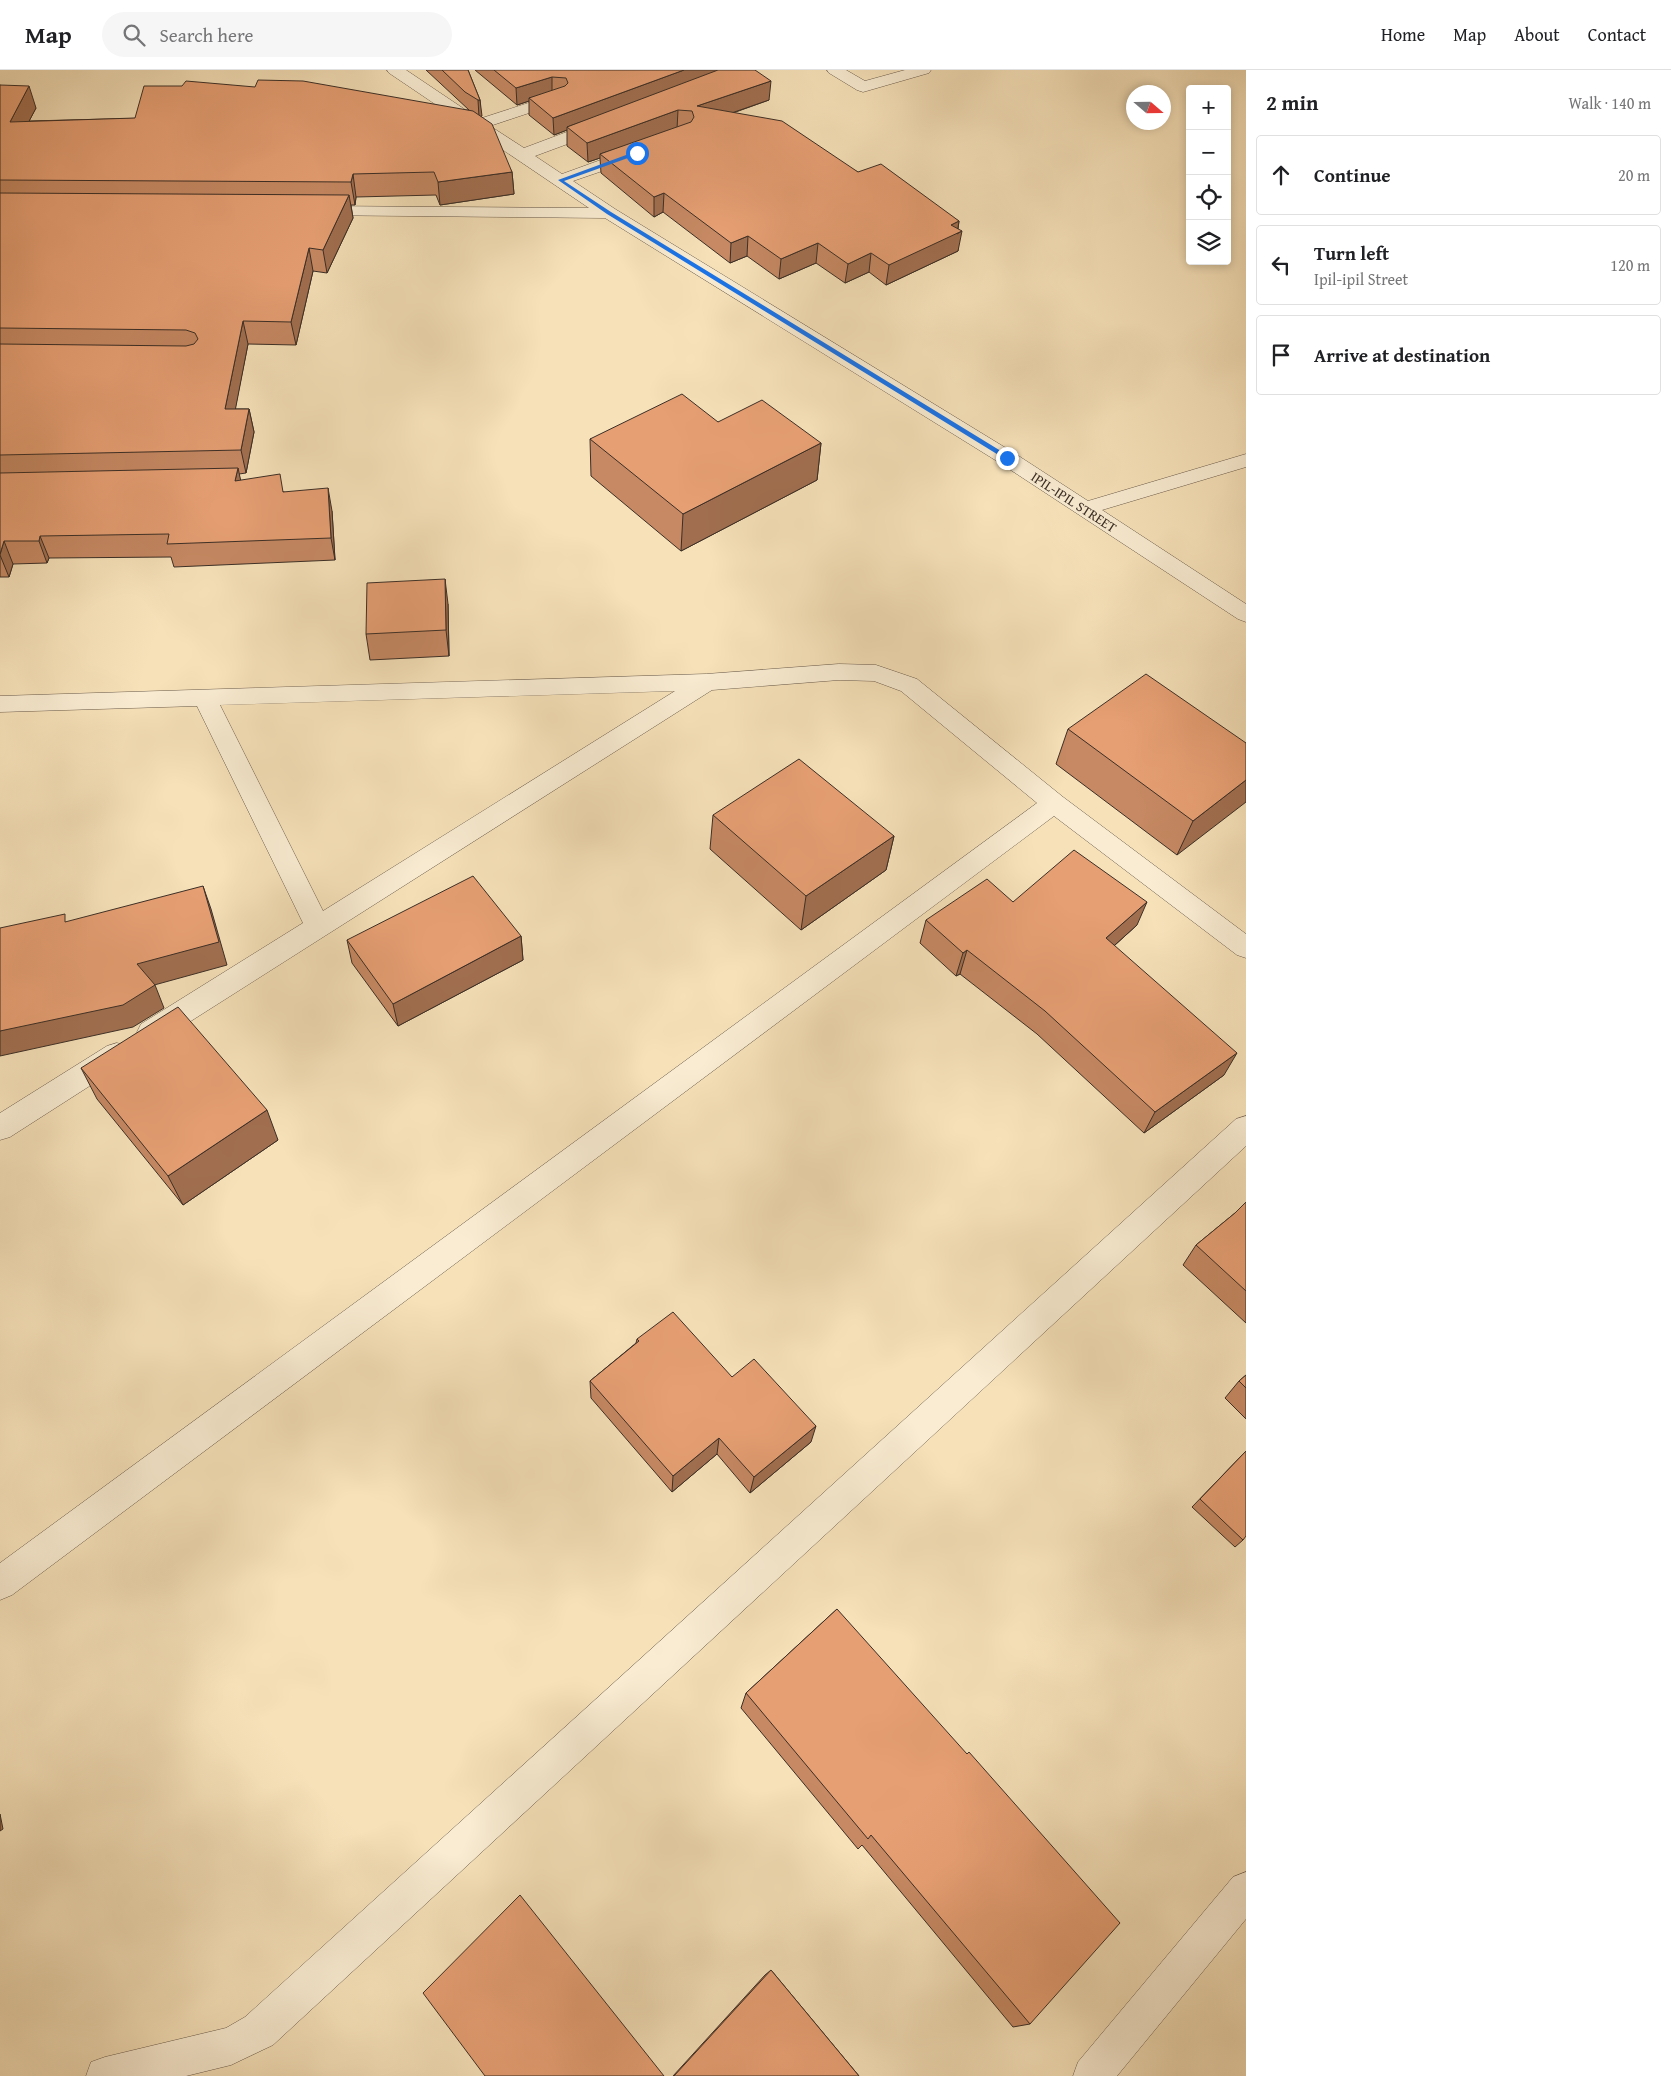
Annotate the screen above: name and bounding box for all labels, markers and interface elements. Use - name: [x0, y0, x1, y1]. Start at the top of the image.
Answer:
- search box: [102, 12, 452, 57]
- text: Map: [25, 17, 72, 52]
- icon: search: [120, 21, 148, 49]
- text: Search here: [160, 21, 253, 49]
- text: Home: [1381, 21, 1425, 48]
- text: Map: [1453, 21, 1486, 48]
- text: About: [1514, 21, 1560, 48]
- text: Contact: [1588, 21, 1646, 48]
- north arrow: [1126, 85, 1171, 130]
- map controls: [1186, 85, 1231, 265]
- button: +: [1186, 85, 1231, 130]
- text: 2 min: [1266, 87, 1318, 118]
- text: Walk · 140 m: [1568, 91, 1651, 115]
- button: −: [1186, 130, 1231, 175]
- route start: [626, 142, 649, 165]
- icon: ahead: [1267, 161, 1295, 189]
- text: Continue: [1314, 161, 1391, 189]
- text: 20 m: [1618, 163, 1650, 187]
- button: locate: [1186, 175, 1231, 220]
- button: layers: [1186, 220, 1231, 265]
- text: Turn left: [1314, 239, 1389, 267]
- icon: left: [1267, 251, 1295, 279]
- text: 120 m: [1610, 253, 1650, 277]
- text: Ipil-ipil Street: [1314, 267, 1408, 291]
- icon: arrive: [1267, 341, 1295, 369]
- text: Arrive at destination: [1314, 341, 1490, 369]
- route end: [996, 447, 1019, 470]
- street label: IPIL-IPIL STREET: [1027, 467, 1121, 537]

